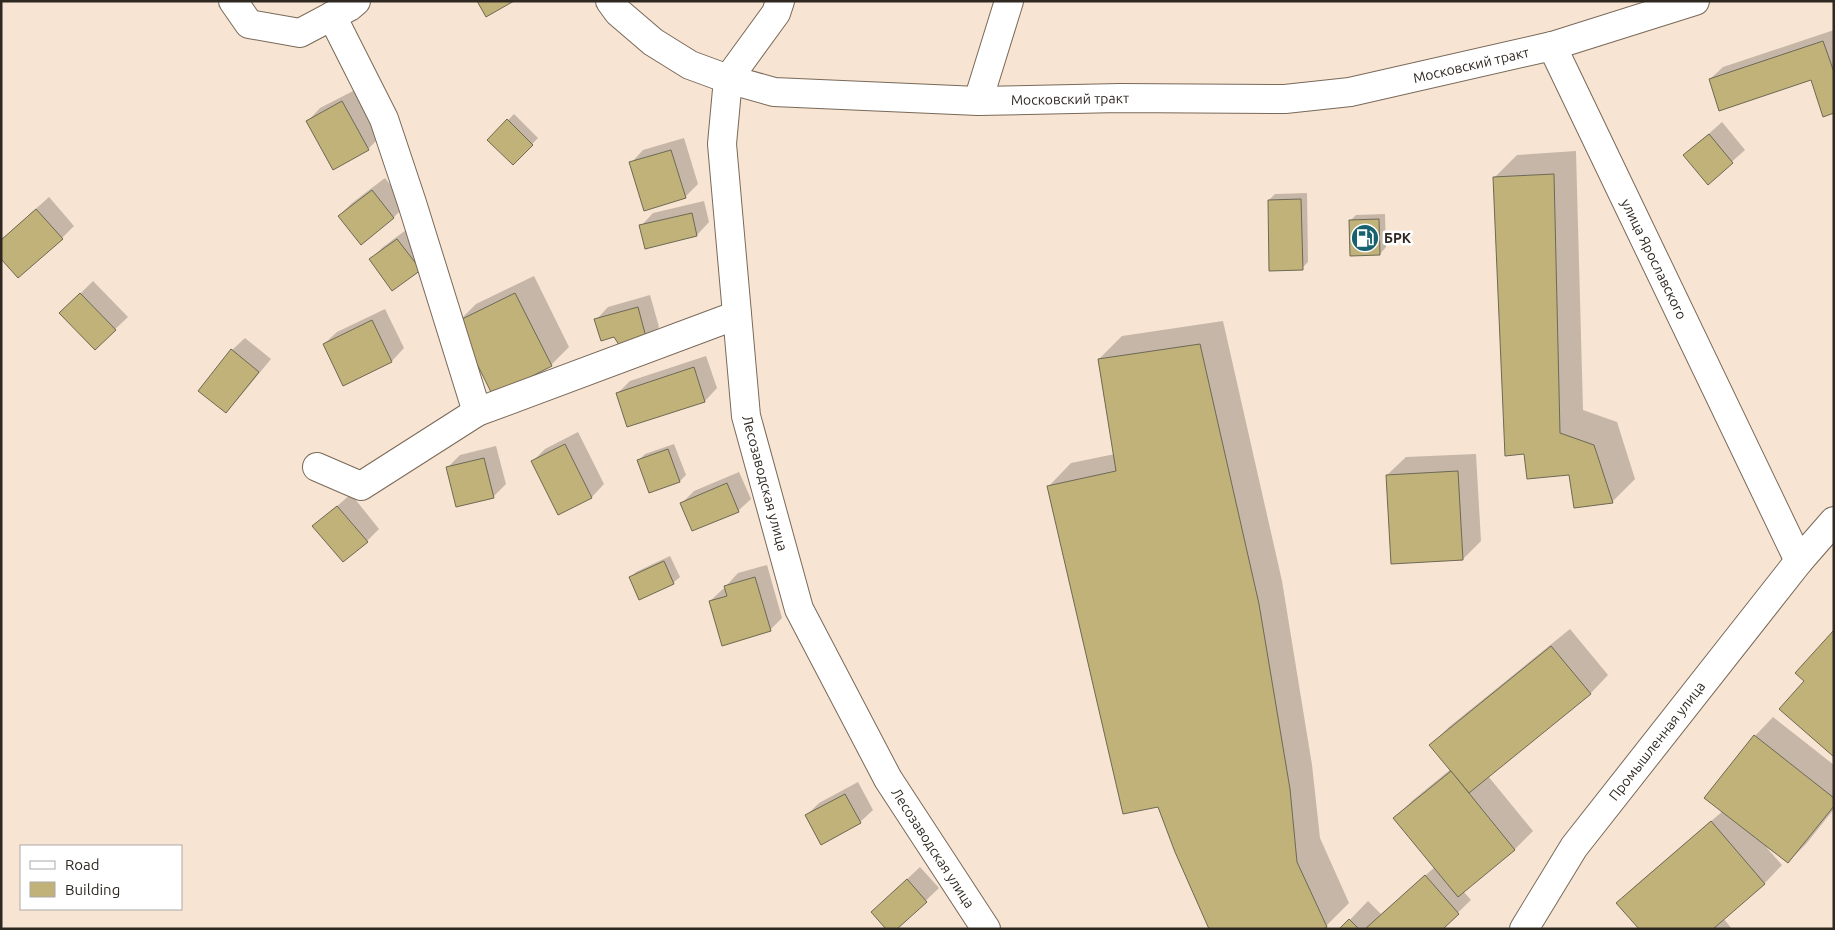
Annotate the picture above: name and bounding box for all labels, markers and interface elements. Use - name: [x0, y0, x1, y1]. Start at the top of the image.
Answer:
- street label: Московский тракт: [1412, 44, 1530, 86]
- street label: Московский тракт: [1011, 90, 1129, 108]
- street label: улица Ярославского: [1618, 196, 1690, 322]
- fuel station icon: БРК: [1350, 223, 1380, 253]
- place label: БРК: [1384, 230, 1412, 246]
- street label: Лесозаводская улица: [739, 413, 791, 553]
- street label: Промышленная улица: [1606, 678, 1708, 804]
- street label: Лесозаводская улица: [888, 785, 978, 911]
- legend: [20, 845, 182, 910]
- text: Road: [65, 856, 100, 873]
- text: Building: [65, 881, 120, 898]

